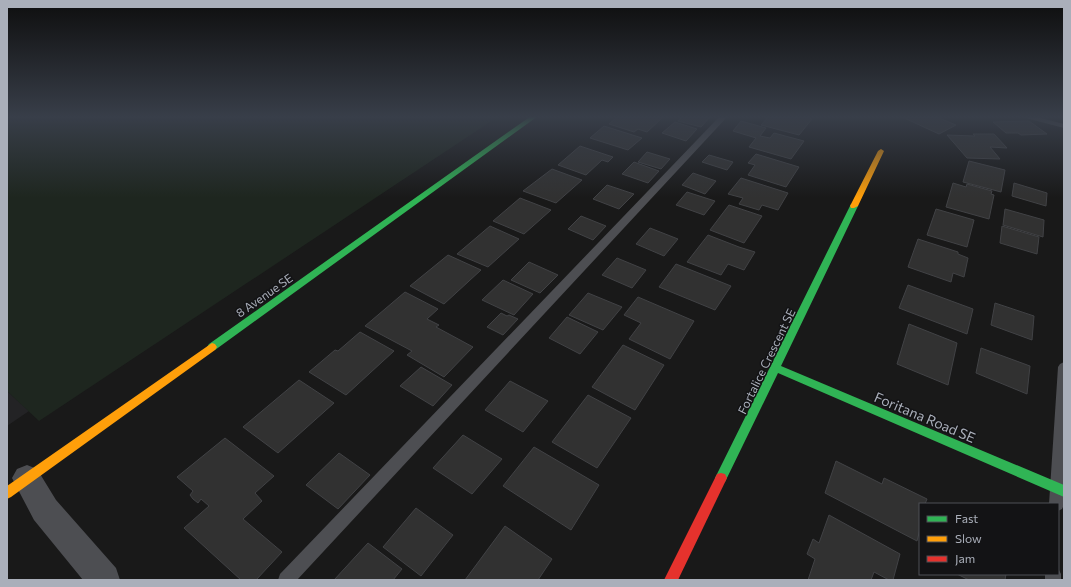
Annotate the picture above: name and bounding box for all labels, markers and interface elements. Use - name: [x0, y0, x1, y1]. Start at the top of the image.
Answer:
- street label: 8 Avenue SE: [233, 270, 295, 320]
- street label: Fortalice Crescent SE: [734, 306, 798, 416]
- street label: Foritana Road SE: [872, 388, 978, 446]
- legend: [919, 503, 1059, 575]
- text: Fast: [955, 511, 978, 525]
- text: Slow: [955, 531, 982, 545]
- text: Jam: [955, 551, 975, 566]

